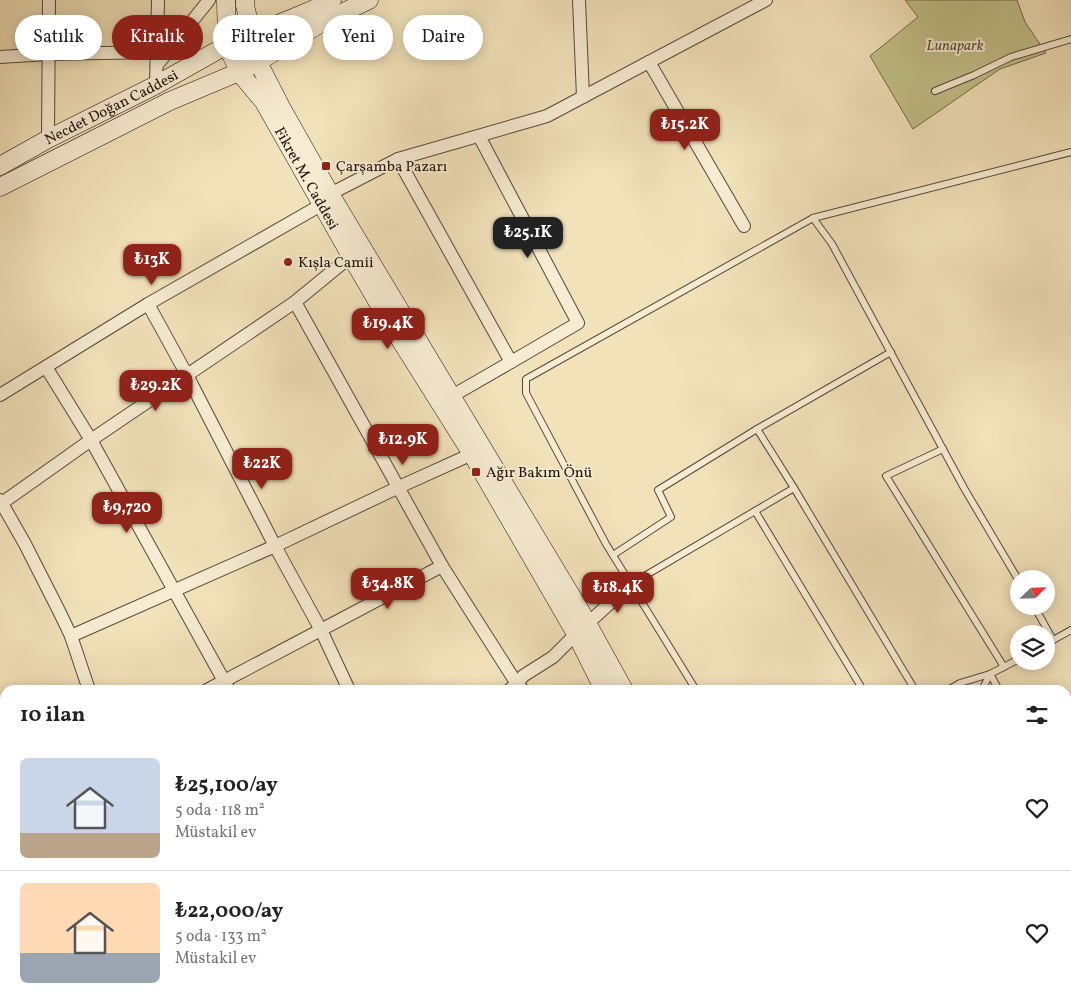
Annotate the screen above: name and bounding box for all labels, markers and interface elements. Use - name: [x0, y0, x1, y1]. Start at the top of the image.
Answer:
- chip: Satılık: [15, 15, 102, 60]
- chip: Kiralık: [112, 15, 203, 60]
- chip: Filtreler: [213, 15, 313, 60]
- chip: Yeni: [323, 15, 393, 60]
- chip: Daire: [403, 15, 483, 60]
- park label: Lunapark: [926, 36, 984, 57]
- street label: Necdet Doğan Caddesi: [42, 65, 183, 151]
- pin: ₺15.2K: [644, 108, 726, 151]
- text: ₺15.2K: [661, 114, 709, 136]
- street label: Fikret M. Caddesi: [268, 124, 343, 234]
- place label: Çarşamba Pazarı: [336, 157, 447, 178]
- marker: Çarşamba Pazarı: [320, 160, 332, 172]
- pin: ₺25.1K: [487, 216, 569, 259]
- text: ₺25.1K: [504, 222, 552, 244]
- pin: ₺13K: [122, 244, 182, 286]
- text: ₺13K: [134, 249, 170, 271]
- place label: Kışla Camii: [298, 253, 374, 274]
- marker: Kışla Camii: [282, 256, 294, 268]
- pin: ₺19.4K: [347, 308, 429, 350]
- text: ₺19.4K: [363, 313, 413, 335]
- pin: ₺29.2K: [115, 370, 197, 412]
- text: ₺29.2K: [131, 375, 182, 397]
- pin: ₺12.9K: [362, 424, 444, 466]
- text: ₺12.9K: [378, 429, 428, 451]
- pin: ₺22K: [232, 448, 292, 490]
- text: ₺22K: [243, 453, 281, 475]
- place label: Ağır Bakım Önü: [486, 463, 592, 484]
- marker: Ağır Bakım Önü: [470, 466, 482, 478]
- pin: ₺9,720: [86, 492, 168, 534]
- text: ₺9,720: [103, 497, 151, 519]
- pin: ₺34.8K: [347, 568, 429, 610]
- north arrow: [1010, 570, 1055, 615]
- map controls: [1010, 570, 1055, 670]
- pin: ₺18.4K: [577, 572, 659, 614]
- text: ₺34.8K: [362, 573, 414, 595]
- text: ₺18.4K: [593, 577, 643, 599]
- button: layers: [1010, 625, 1055, 670]
- text: 10 ilan: [20, 701, 85, 730]
- icon: filters: [1023, 701, 1051, 729]
- text: ₺25,100/ay: [175, 771, 278, 800]
- icon: home: [60, 778, 120, 838]
- icon: heart: [1023, 794, 1051, 822]
- text: 5 oda · 118 m²: [175, 800, 265, 822]
- text: Müstakil ev: [175, 822, 256, 844]
- text: ₺22,000/ay: [175, 897, 283, 926]
- icon: home: [60, 903, 120, 963]
- icon: heart: [1023, 919, 1051, 947]
- text: 5 oda · 133 m²: [175, 926, 267, 948]
- text: Müstakil ev: [175, 948, 256, 970]

